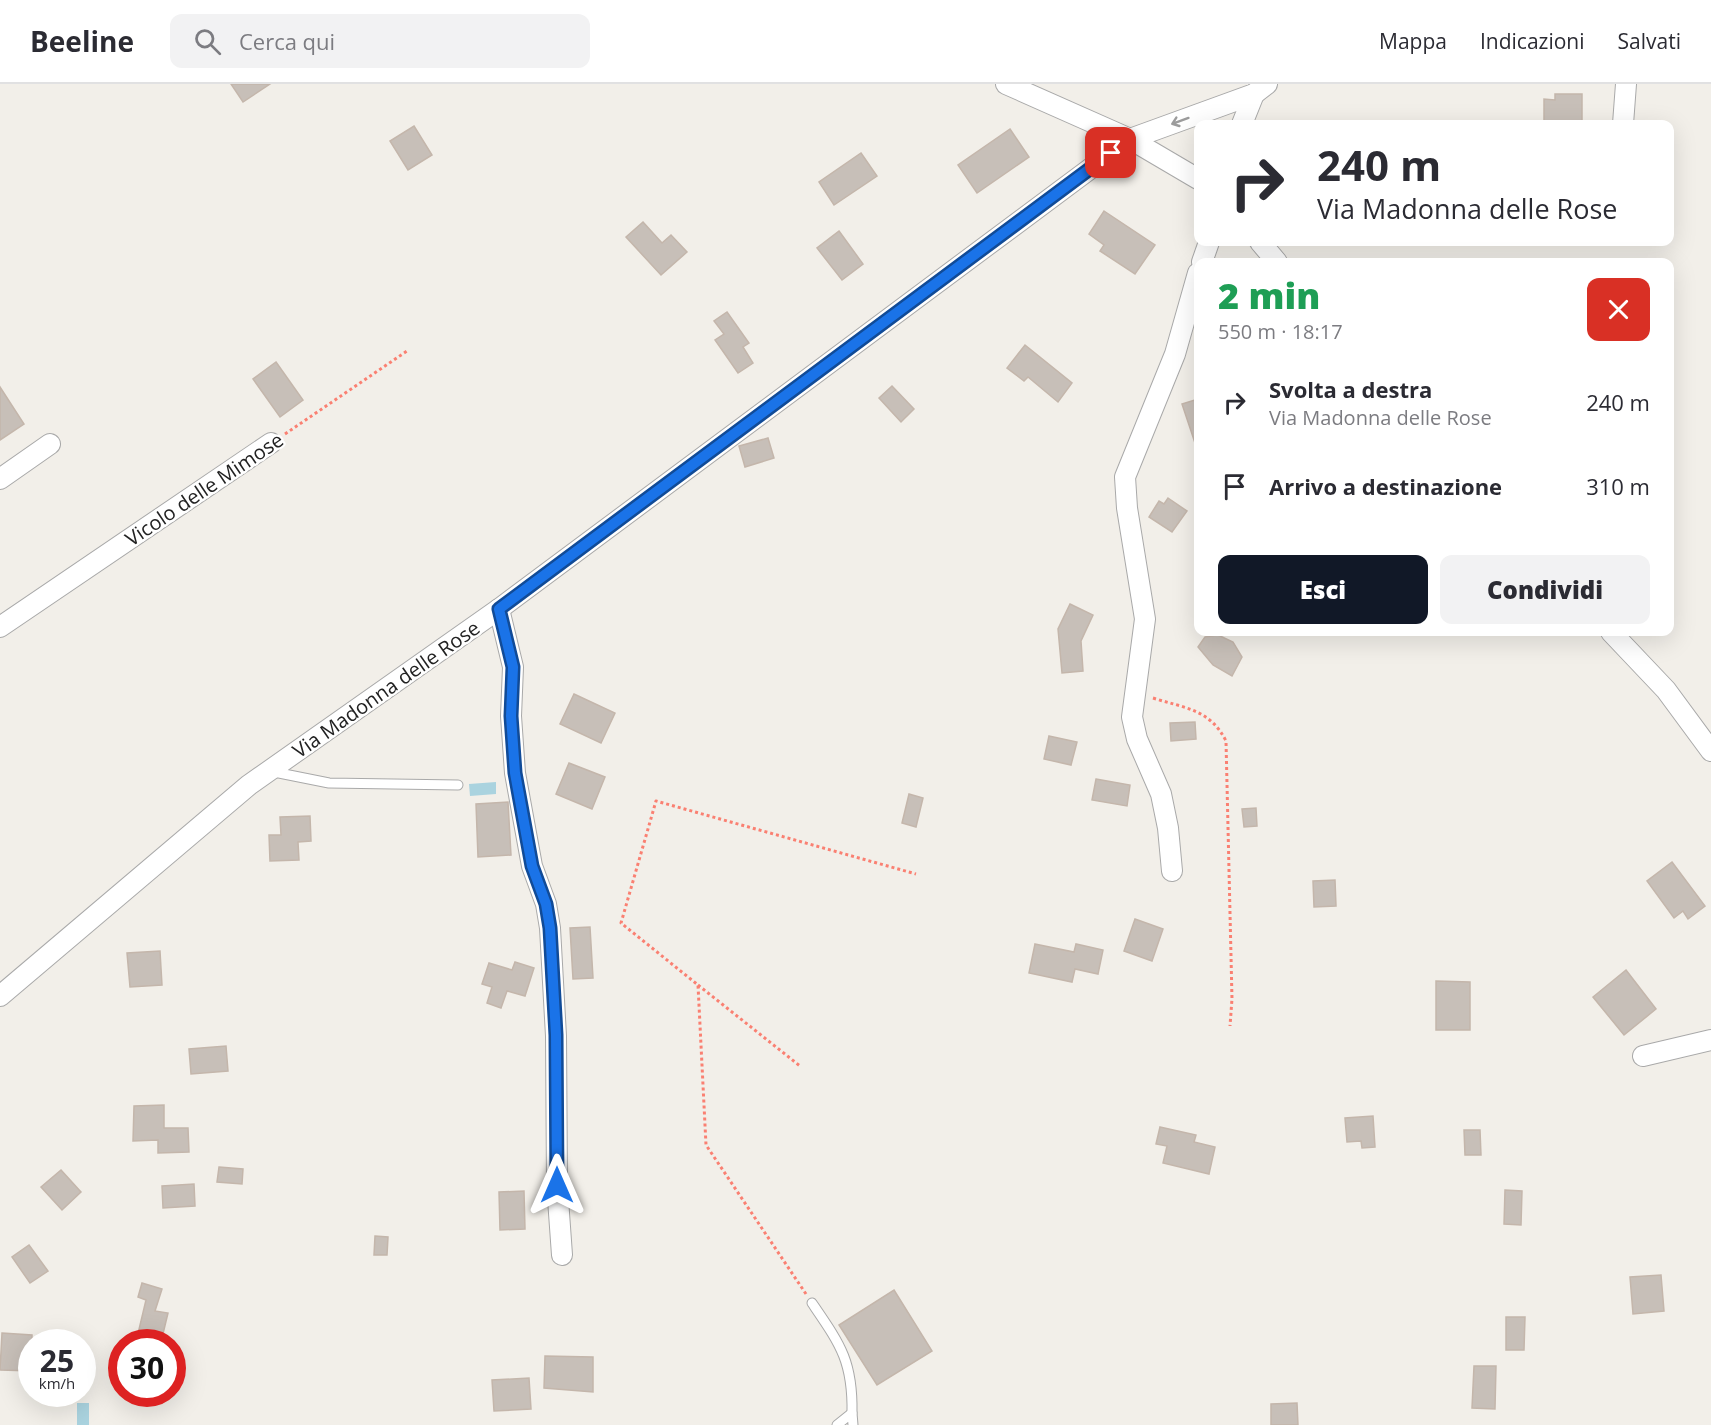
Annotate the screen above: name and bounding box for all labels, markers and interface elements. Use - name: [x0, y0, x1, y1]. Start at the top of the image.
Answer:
- search box: [170, 14, 590, 68]
- text: Beeline: [30, 22, 134, 60]
- icon: search: [191, 25, 224, 58]
- text: Cerca qui: [239, 26, 335, 56]
- text: Mappa: [1379, 27, 1447, 55]
- text: Indicazioni: [1480, 27, 1585, 55]
- text: Salvati: [1618, 27, 1681, 55]
- one-way arrow: [1171, 116, 1190, 127]
- pin: [1085, 127, 1136, 178]
- icon: arrive: [1094, 136, 1127, 169]
- text: 240 m: [1317, 136, 1441, 193]
- icon: right: [1218, 144, 1296, 222]
- text: Via Madonna delle Rose: [1317, 190, 1618, 227]
- text: 2 min: [1218, 271, 1320, 320]
- button: close: [1587, 278, 1650, 341]
- text: 550 m · 18:17: [1218, 318, 1343, 345]
- text: Svolta a destra: [1269, 374, 1432, 404]
- icon: right: [1218, 386, 1251, 419]
- text: 240 m: [1586, 387, 1650, 417]
- text: Via Madonna delle Rose: [1269, 404, 1492, 431]
- street label: Vicolo delle Mimose: [120, 426, 288, 552]
- icon: arrive: [1218, 470, 1251, 503]
- text: Arrivo a destinazione: [1269, 471, 1502, 501]
- text: 310 m: [1586, 471, 1650, 501]
- button: Esci: [1218, 555, 1428, 624]
- button: Condividi: [1440, 555, 1650, 624]
- street label: Via Madonna delle Rose: [287, 614, 485, 764]
- position arrow: [525, 1153, 589, 1217]
- speed limit sign: 30: [108, 1329, 186, 1407]
- text: 25: [40, 1340, 74, 1381]
- text: km/h: [39, 1373, 75, 1393]

